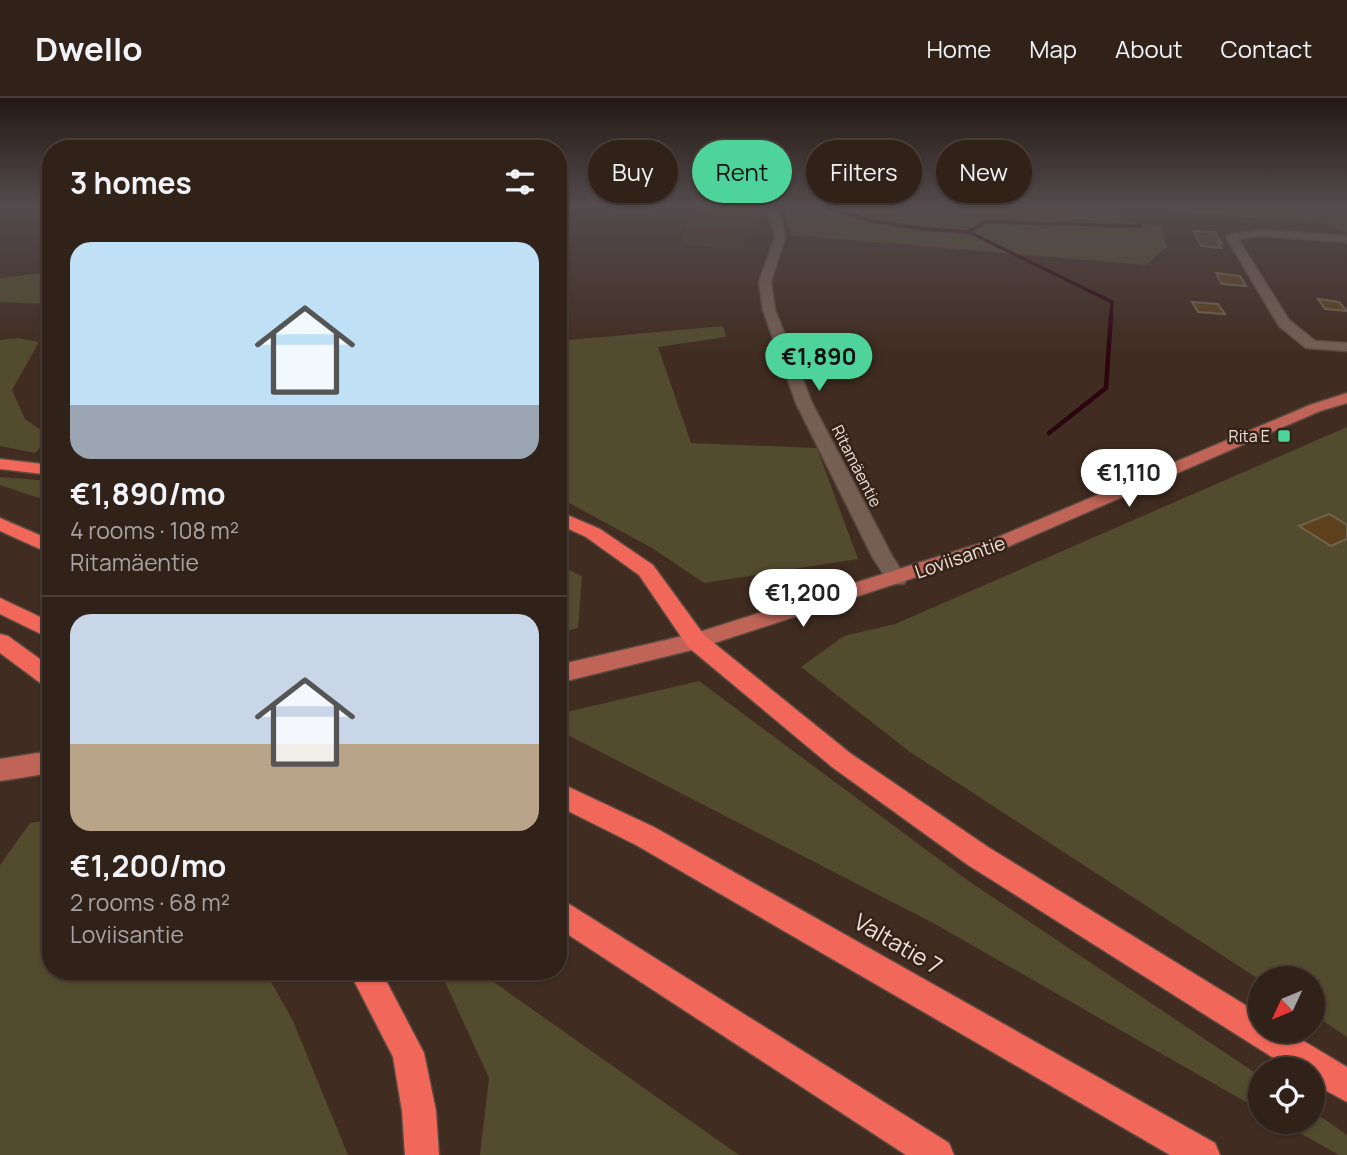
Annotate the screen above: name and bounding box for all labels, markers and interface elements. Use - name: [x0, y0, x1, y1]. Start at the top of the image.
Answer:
- text: Dwello: [35, 26, 143, 71]
- text: Home: [926, 32, 991, 65]
- text: Map: [1029, 32, 1077, 65]
- text: About: [1115, 32, 1183, 65]
- text: Contact: [1221, 32, 1312, 65]
- chip: Buy: [588, 140, 678, 203]
- chip: Rent: [692, 140, 792, 203]
- chip: Filters: [806, 140, 922, 203]
- chip: New: [936, 140, 1032, 203]
- text: 3 homes: [70, 162, 192, 203]
- icon: filters: [501, 163, 539, 201]
- icon: home: [242, 287, 368, 413]
- pin: €1,890: [762, 334, 876, 393]
- text: €1,890: [781, 340, 857, 372]
- street label: Ritamäentie: [827, 421, 887, 511]
- place label: Rita E: [1229, 425, 1270, 447]
- marker: Rita E: [1276, 428, 1292, 444]
- pin: €1,110: [1072, 450, 1186, 509]
- text: €1,110: [1097, 456, 1161, 488]
- text: €1,890/mo: [70, 473, 226, 514]
- text: 4 rooms · 108 m²: [70, 514, 239, 546]
- street label: Loviisantie: [911, 529, 1009, 585]
- text: Ritamäentie: [70, 546, 199, 578]
- pin: €1,200: [746, 570, 860, 629]
- text: €1,200: [765, 576, 841, 608]
- icon: home: [242, 659, 368, 785]
- text: €1,200/mo: [70, 845, 226, 886]
- text: 2 rooms · 68 m²: [70, 886, 230, 918]
- street label: Valtatie 7: [848, 905, 949, 981]
- text: Loviisantie: [70, 918, 184, 950]
- north arrow: [1248, 966, 1325, 1043]
- map controls: [1248, 966, 1325, 1134]
- button: locate: [1248, 1057, 1325, 1134]

